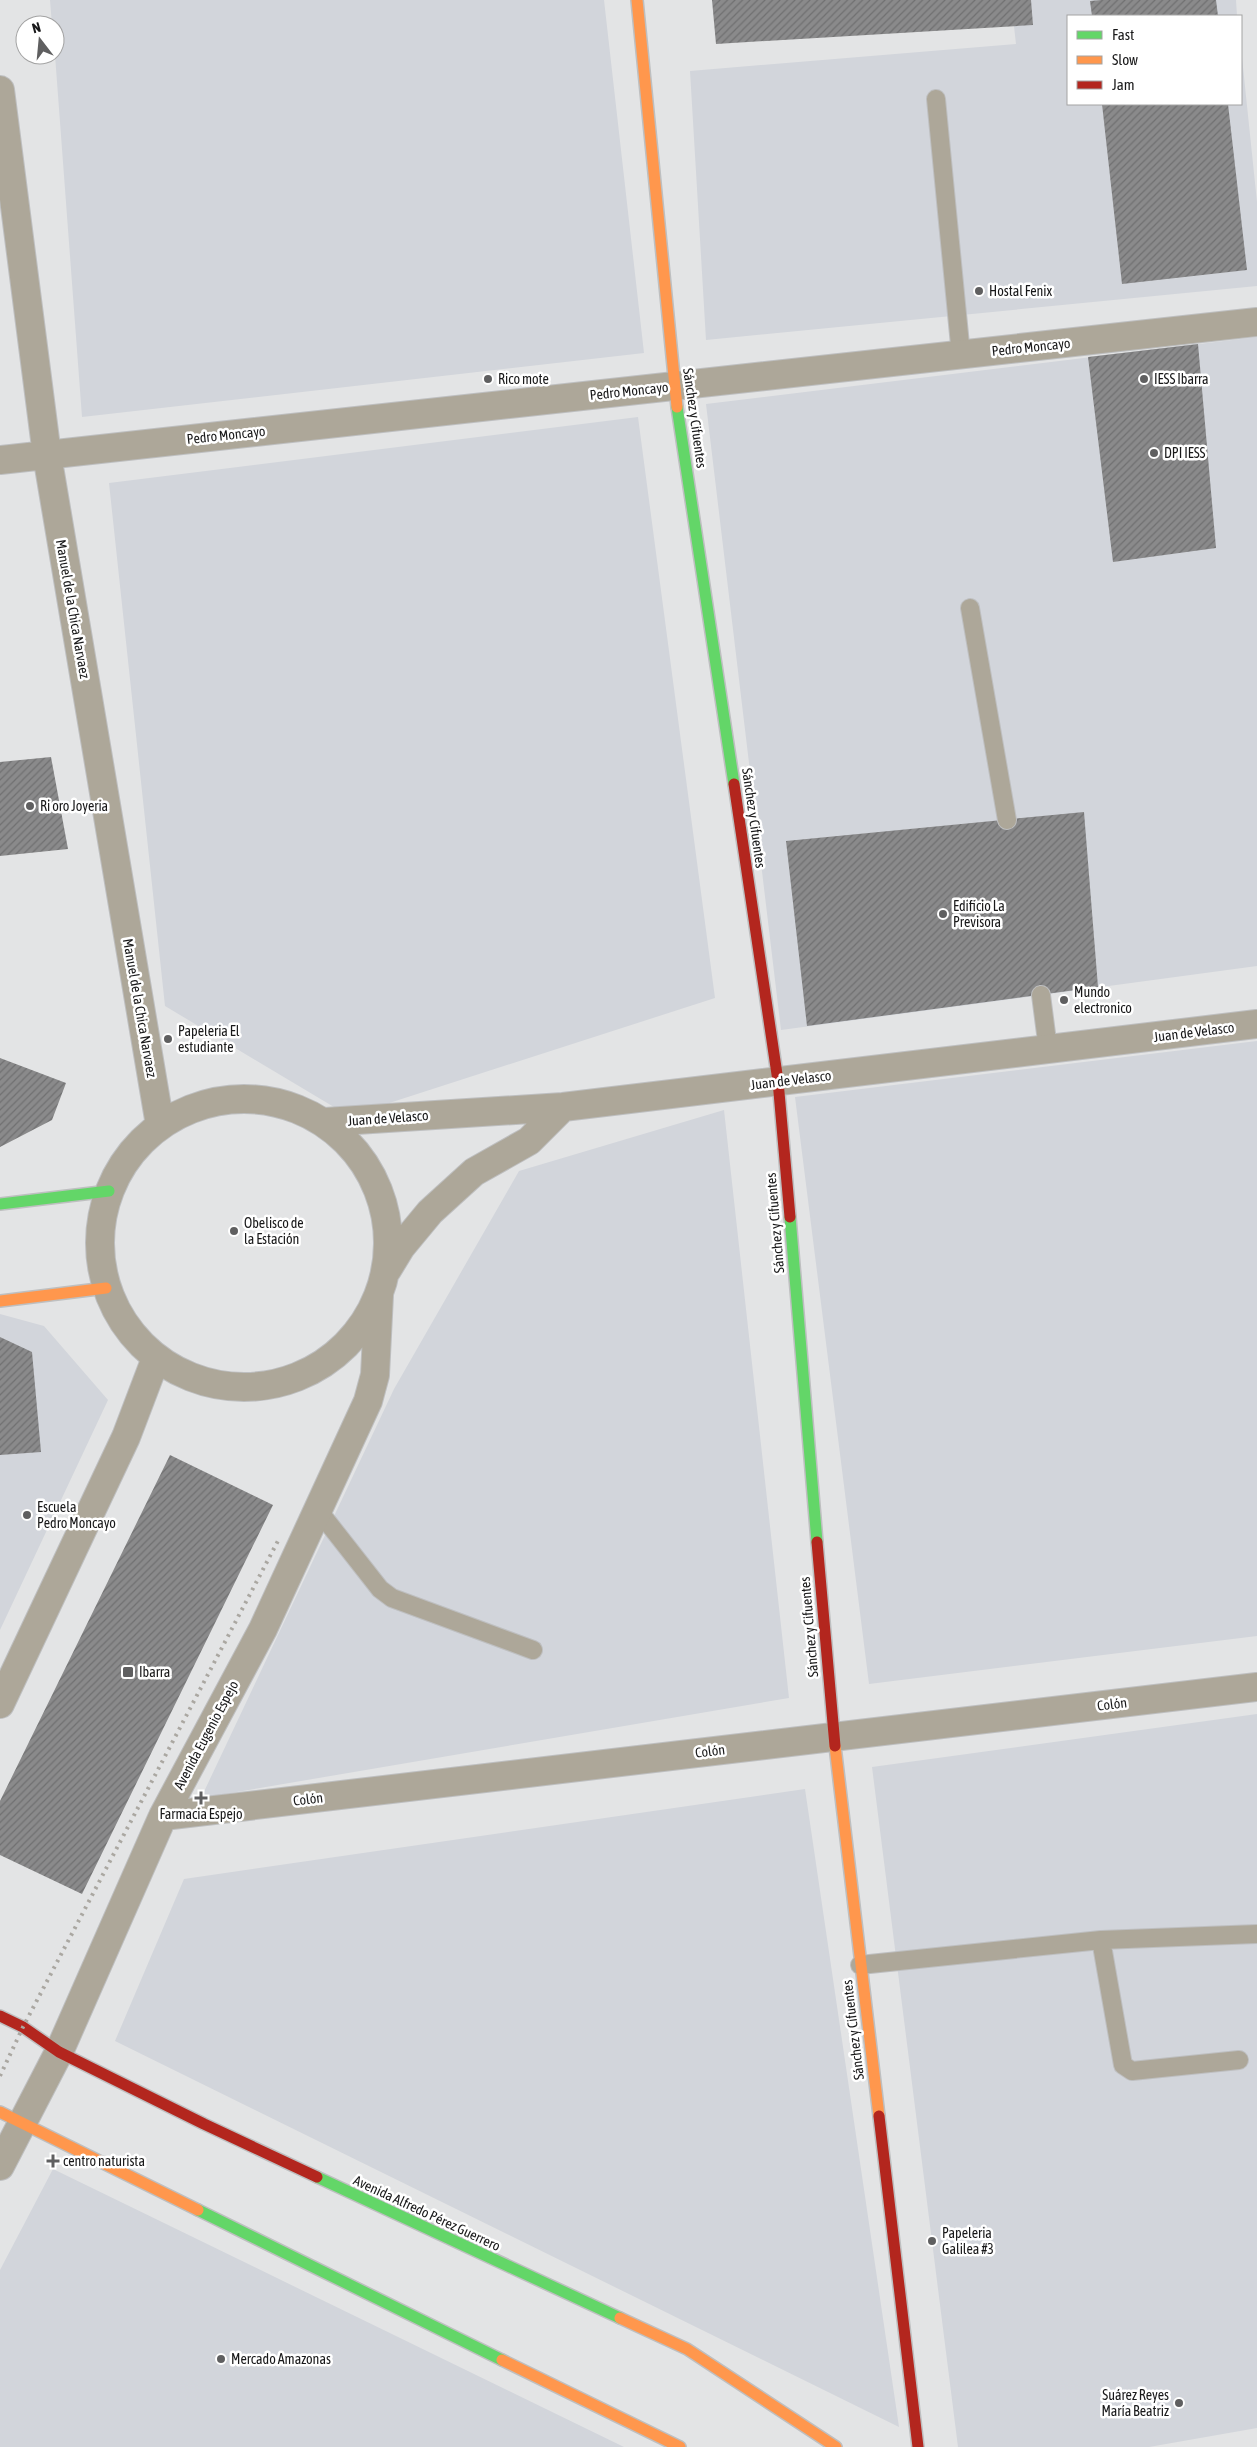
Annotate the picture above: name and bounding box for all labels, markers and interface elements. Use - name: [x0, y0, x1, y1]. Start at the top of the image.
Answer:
- north arrow: [15, 15, 65, 65]
- legend: [1067, 15, 1242, 105]
- text: N: [30, 19, 43, 36]
- text: Fast: [1112, 26, 1134, 43]
- text: Slow: [1112, 51, 1138, 68]
- text: Jam: [1112, 76, 1135, 93]
- place label: Hostal Fenix: [989, 283, 1053, 299]
- marker: Hostal Fenix: [973, 285, 985, 297]
- street label: Pedro Moncayo: [991, 335, 1071, 359]
- street label: Sánchez y Cifuentes: [680, 367, 710, 469]
- place label: Rico mote: [498, 371, 549, 387]
- place label: IESS Ibarra: [1154, 371, 1208, 387]
- marker: Rico mote: [482, 373, 494, 385]
- marker: IESS Ibarra: [1138, 373, 1150, 385]
- street label: Pedro Moncayo: [589, 379, 669, 403]
- street label: Pedro Moncayo: [186, 423, 266, 447]
- place label: DPI IESS: [1164, 445, 1206, 461]
- marker: DPI IESS: [1148, 447, 1160, 459]
- street label: Manuel de la Chica Narvaez: [53, 538, 93, 680]
- street label: Sánchez y Cifuentes: [739, 767, 769, 869]
- place label: Ri oro Joyeria: [40, 798, 108, 814]
- marker: Ri oro Joyeria: [24, 800, 36, 812]
- place label: Edificio La Previsora: [953, 898, 1005, 930]
- marker: Edificio La Previsora: [937, 908, 949, 920]
- street label: Manuel de la Chica Narvaez: [120, 937, 160, 1079]
- place label: Mundo electronico: [1074, 984, 1132, 1016]
- marker: Mundo electronico: [1058, 994, 1070, 1006]
- street label: Juan de Velasco: [1153, 1019, 1235, 1045]
- place label: Papeleria El estudiante: [178, 1023, 240, 1055]
- marker: Papeleria El estudiante: [162, 1033, 174, 1045]
- street label: Juan de Velasco: [750, 1067, 832, 1093]
- street label: Juan de Velasco: [347, 1107, 429, 1129]
- street label: Sánchez y Cifuentes: [763, 1172, 787, 1274]
- place label: Obelisco de la Estación: [244, 1215, 304, 1247]
- marker: Obelisco de la Estación: [228, 1225, 240, 1237]
- place label: Escuela Pedro Moncayo: [37, 1499, 116, 1531]
- marker: Escuela Pedro Moncayo: [21, 1509, 33, 1521]
- street label: Sánchez y Cifuentes: [797, 1576, 821, 1678]
- place label: Ibarra: [139, 1664, 170, 1680]
- marker: Ibarra: [121, 1665, 135, 1679]
- street label: Avenida Eugenio Espejo: [171, 1678, 241, 1792]
- street label: Colón: [1096, 1694, 1128, 1714]
- street label: Colón: [694, 1741, 726, 1761]
- street label: Colón: [292, 1789, 324, 1809]
- marker: Farmacia Espejo: [195, 1792, 207, 1804]
- place label: Farmacia Espejo: [159, 1806, 243, 1822]
- street label: Sánchez y Cifuentes: [839, 1979, 867, 2081]
- place label: centro naturista: [63, 2153, 145, 2169]
- marker: centro naturista: [47, 2155, 59, 2167]
- street label: Avenida Alfredo Pérez Guerrero: [351, 2172, 503, 2254]
- place label: Papeleria Galilea #3: [942, 2225, 994, 2257]
- marker: Papeleria Galilea #3: [926, 2235, 938, 2247]
- place label: Mercado Amazonas: [231, 2351, 331, 2367]
- marker: Mercado Amazonas: [215, 2353, 227, 2365]
- place label: Suárez Reyes María Beatriz: [1101, 2387, 1169, 2419]
- marker: Suárez Reyes María Beatriz: [1173, 2397, 1185, 2409]

